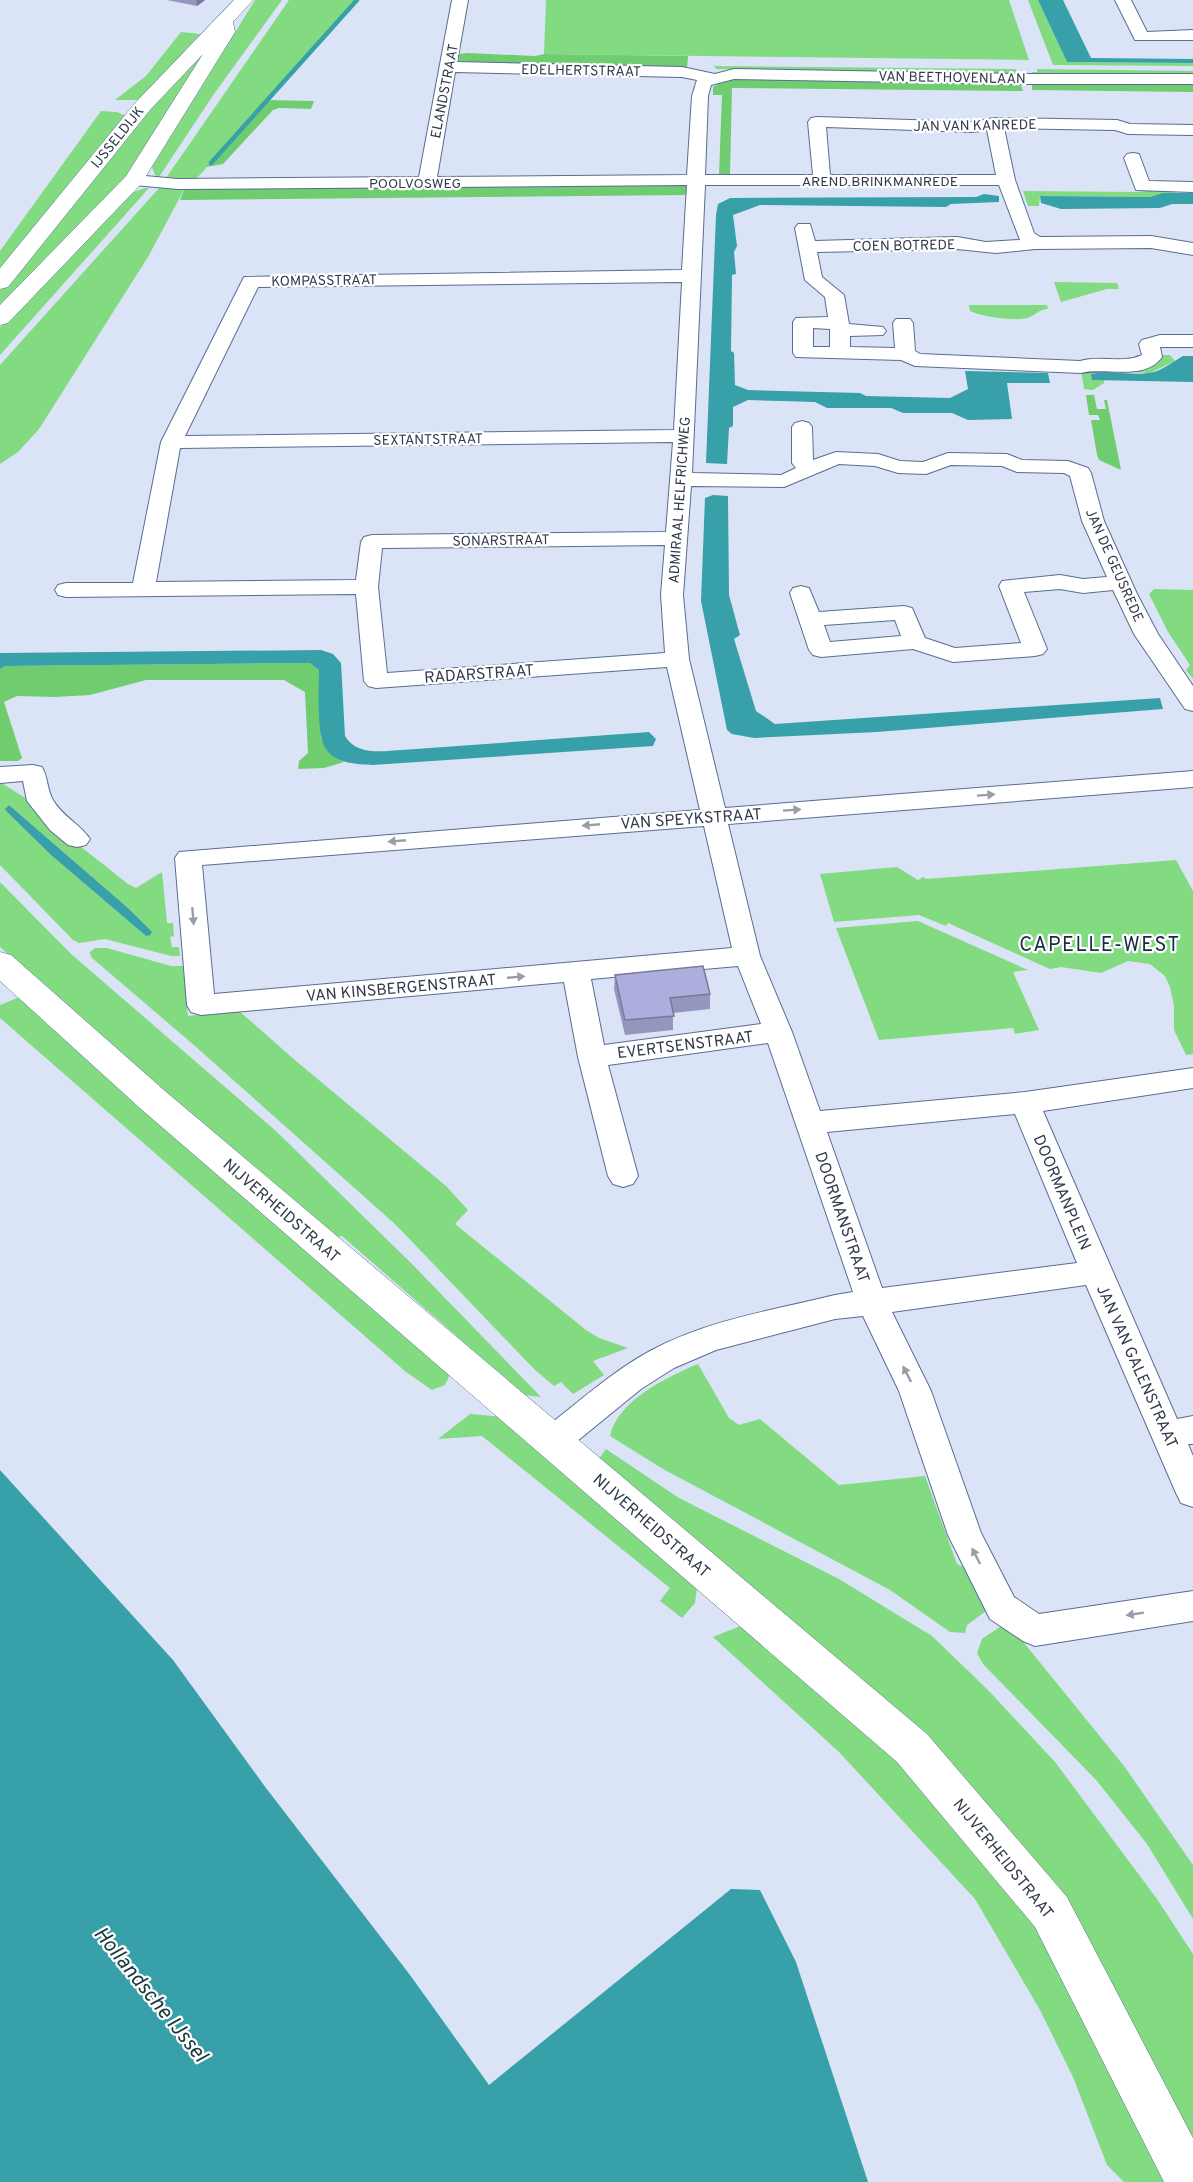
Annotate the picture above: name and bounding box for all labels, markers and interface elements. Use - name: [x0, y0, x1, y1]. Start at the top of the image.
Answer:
- street label: ELANDSTRAAT: [428, 43, 463, 140]
- street label: EDELHERTSTRAAT: [521, 62, 641, 81]
- street label: VAN BEETHOVENLAAN: [878, 69, 1026, 88]
- street label: IJSSELDIJK: [88, 104, 148, 172]
- street label: JAN VAN KANREDE: [913, 117, 1037, 136]
- street label: AREND BRINKMANREDE: [802, 174, 958, 191]
- street label: POOLVOSWEG: [369, 176, 461, 193]
- street label: COEN BOTREDE: [852, 237, 956, 256]
- street label: KOMPASSTRAAT: [271, 272, 377, 291]
- street label: ADMIRAAL HELFRICHWEG: [666, 416, 695, 584]
- street label: SEXTANTSTRAAT: [373, 431, 483, 450]
- street label: JAN DE GEUSREDE: [1081, 506, 1146, 625]
- street label: SONARSTRAAT: [452, 532, 550, 551]
- street label: RADARSTRAAT: [424, 661, 535, 689]
- one-way arrow: [976, 790, 995, 800]
- street label: VAN SPEYKSTRAAT: [620, 805, 763, 835]
- one-way arrow: [782, 806, 801, 815]
- one-way arrow: [582, 821, 601, 830]
- one-way arrow: [387, 836, 406, 846]
- one-way arrow: [188, 907, 198, 926]
- district label: CAPELLE-WEST: [1019, 933, 1181, 959]
- street label: VAN KINSBERGENSTRAAT: [305, 971, 497, 1007]
- one-way arrow: [506, 972, 525, 982]
- street label: EVERTSENSTRAAT: [616, 1028, 754, 1064]
- street label: DOORMANPLEIN: [1028, 1132, 1094, 1254]
- street label: DOORMANSTRAAT: [809, 1149, 873, 1286]
- street label: NIJVERHEIDSTRAAT: [218, 1155, 343, 1268]
- street label: JAN VAN GALENSTRAAT: [1091, 1282, 1181, 1452]
- one-way arrow: [902, 1366, 912, 1383]
- street label: NIJVERHEIDSTRAAT: [588, 1470, 713, 1583]
- one-way arrow: [971, 1548, 981, 1565]
- one-way arrow: [1126, 1610, 1145, 1619]
- street label: NIJVERHEIDSTRAAT: [948, 1795, 1057, 1923]
- water label: Hollandsche IJssel: [87, 1921, 214, 2070]

